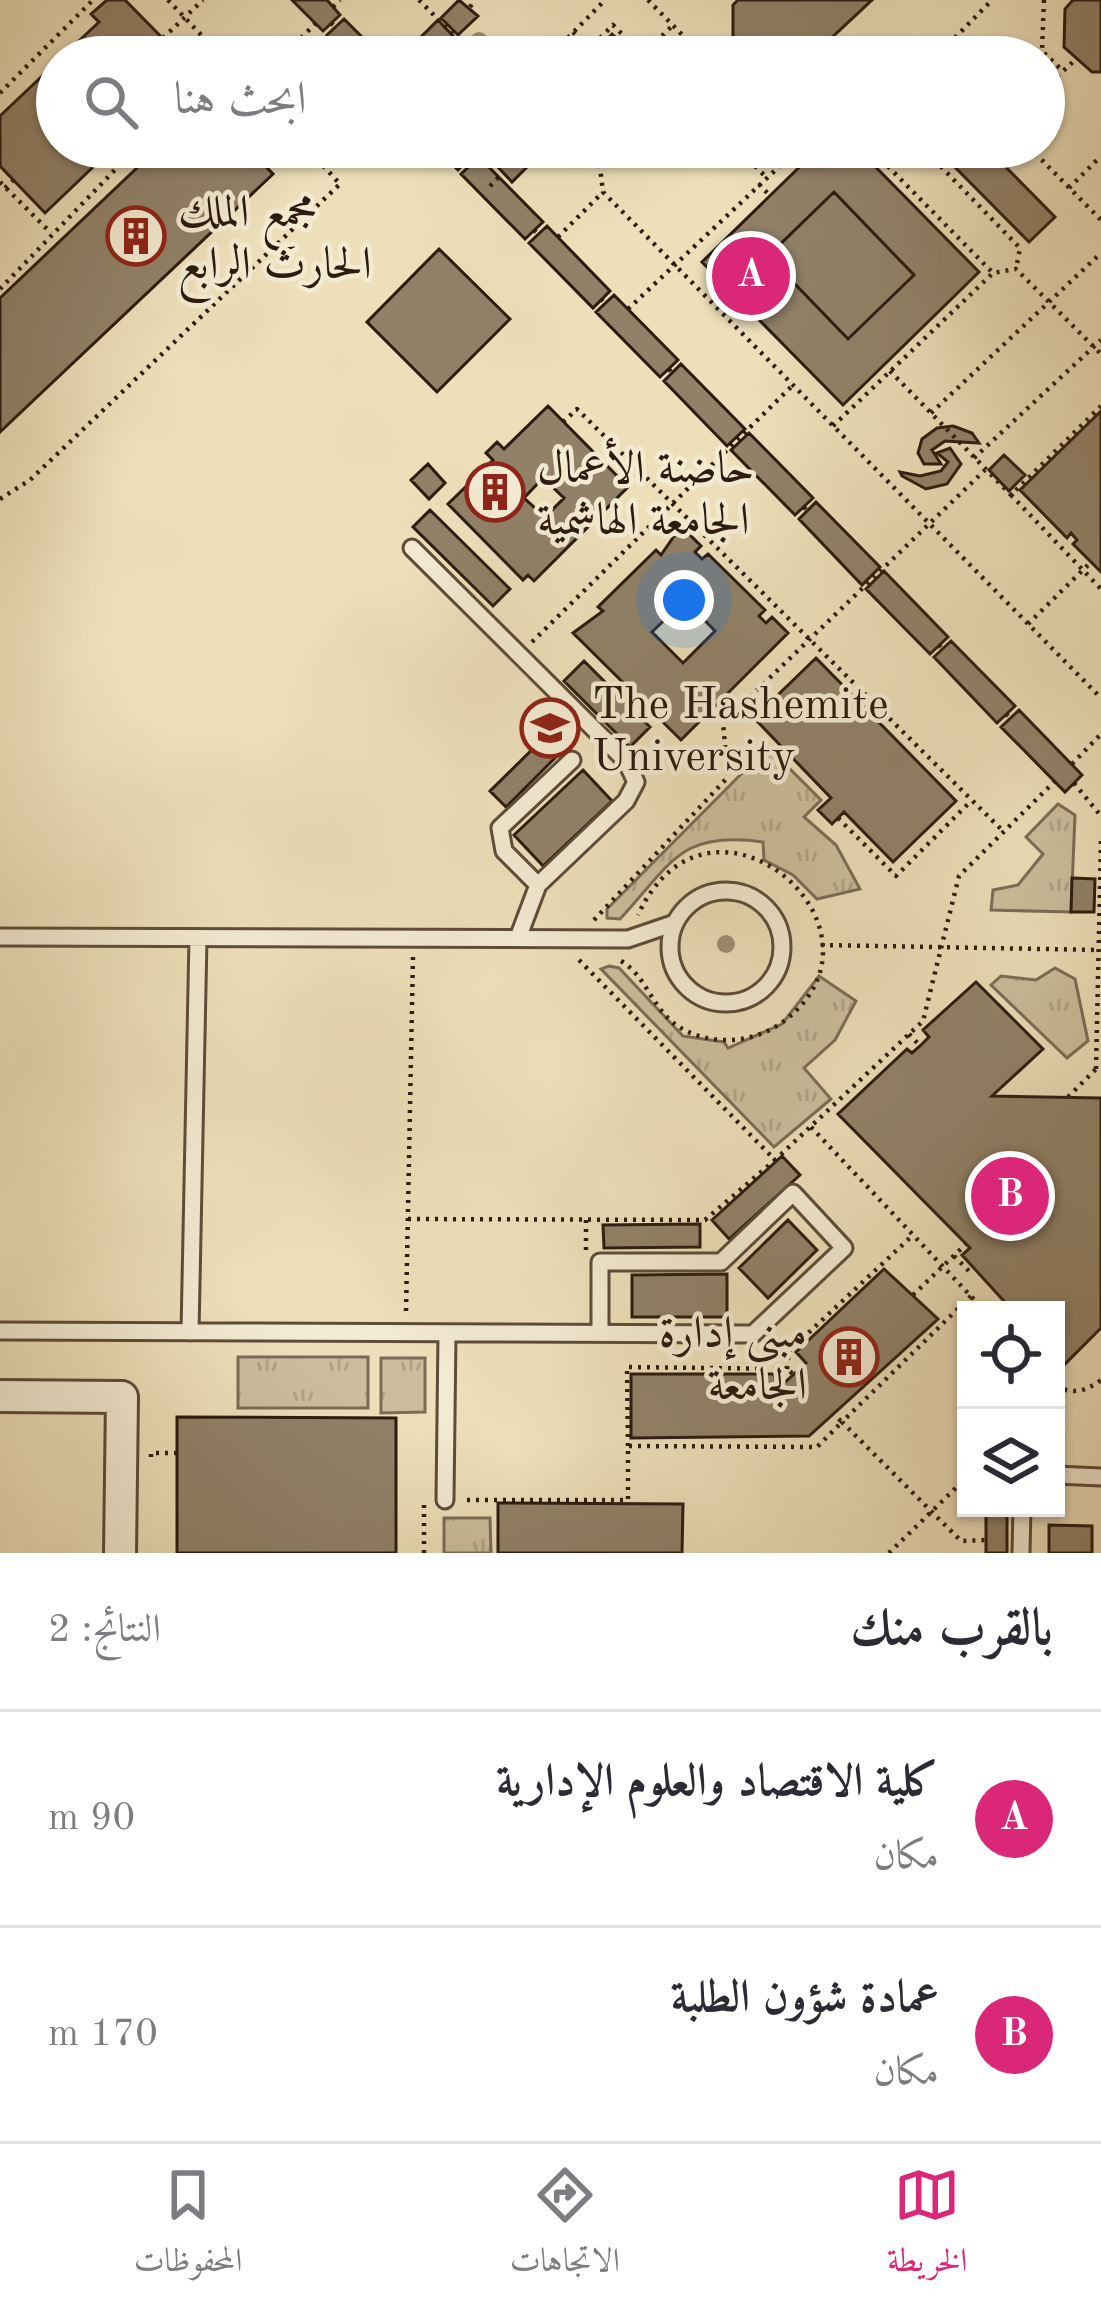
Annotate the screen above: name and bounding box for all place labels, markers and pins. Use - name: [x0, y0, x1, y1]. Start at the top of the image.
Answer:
- place label: مجمع الملك الحارث الرابع: [178, 192, 372, 303]
- building icon: مجمع الملك الحارث الرابع: [105, 205, 167, 267]
- pin: A: [712, 231, 790, 321]
- place label: حاضنة الأعمال الجامعة الهاشمية: [537, 437, 755, 545]
- building icon: حاضنة الأعمال الجامعة الهاشمية: [464, 461, 526, 523]
- place label: The Hashemite University: [592, 684, 889, 781]
- school or university icon: The Hashemite University: [519, 697, 581, 759]
- pin: B: [971, 1151, 1049, 1241]
- place label: مبنى إدارة الجامعة: [659, 1313, 807, 1410]
- building icon: مبنى إدارة الجامعة: [818, 1326, 880, 1388]

